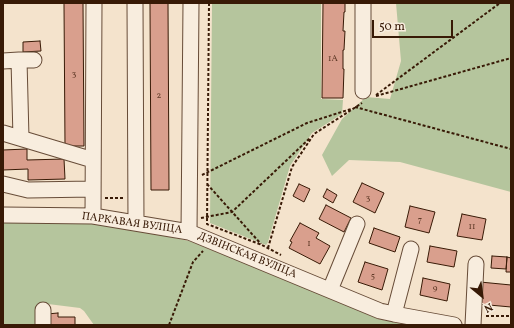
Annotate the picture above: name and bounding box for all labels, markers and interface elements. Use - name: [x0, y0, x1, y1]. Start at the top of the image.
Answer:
- scale bar: [374, 12, 455, 38]
- text: 50 m: [379, 19, 405, 35]
- house number: 1А: [328, 54, 338, 64]
- house number: 3: [72, 69, 76, 79]
- house number: 2: [157, 91, 161, 101]
- house number: 3: [366, 193, 370, 203]
- street label: ПАРКАВАЯ ВУЛІЦА: [81, 210, 183, 238]
- house number: 7: [418, 215, 422, 225]
- house number: 11: [469, 222, 475, 232]
- street label: ДЗВІНСКАЯ ВУЛІЦА: [196, 230, 298, 282]
- house number: 1: [307, 239, 311, 249]
- house number: 5: [371, 271, 375, 281]
- north arrow: [462, 276, 502, 316]
- house number: 9: [433, 284, 437, 294]
- text: N: [481, 298, 495, 315]

